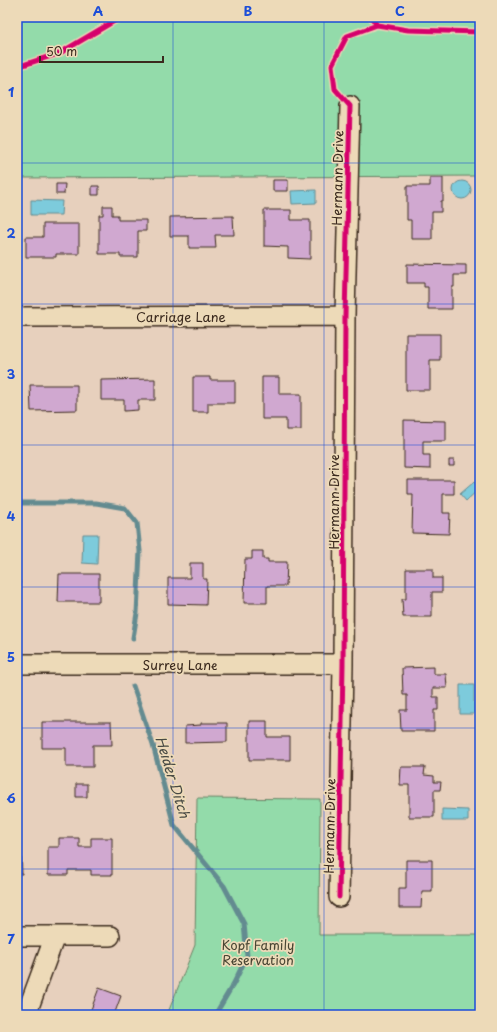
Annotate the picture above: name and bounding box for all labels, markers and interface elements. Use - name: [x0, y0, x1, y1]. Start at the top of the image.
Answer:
- text: A: [93, 1, 103, 20]
- text: B: [244, 1, 253, 20]
- text: C: [395, 1, 405, 20]
- scale bar: [40, 38, 163, 64]
- text: 50 m: [46, 42, 77, 60]
- text: 1: [8, 82, 14, 101]
- street label: Hermann Drive: [327, 130, 347, 226]
- text: 2: [6, 223, 16, 242]
- street label: Carriage Lane: [136, 307, 226, 326]
- text: 3: [7, 364, 16, 383]
- street label: Hermann Drive: [324, 454, 343, 550]
- text: 4: [7, 506, 16, 525]
- text: 5: [7, 647, 15, 666]
- street label: Surrey Lane: [143, 655, 217, 674]
- water label: Heider Ditch: [151, 733, 196, 821]
- street label: Hermann Drive: [319, 778, 339, 874]
- text: 6: [6, 788, 16, 807]
- text: 7: [7, 929, 15, 948]
- park label: Kopf Family Reservation: [222, 935, 294, 969]

